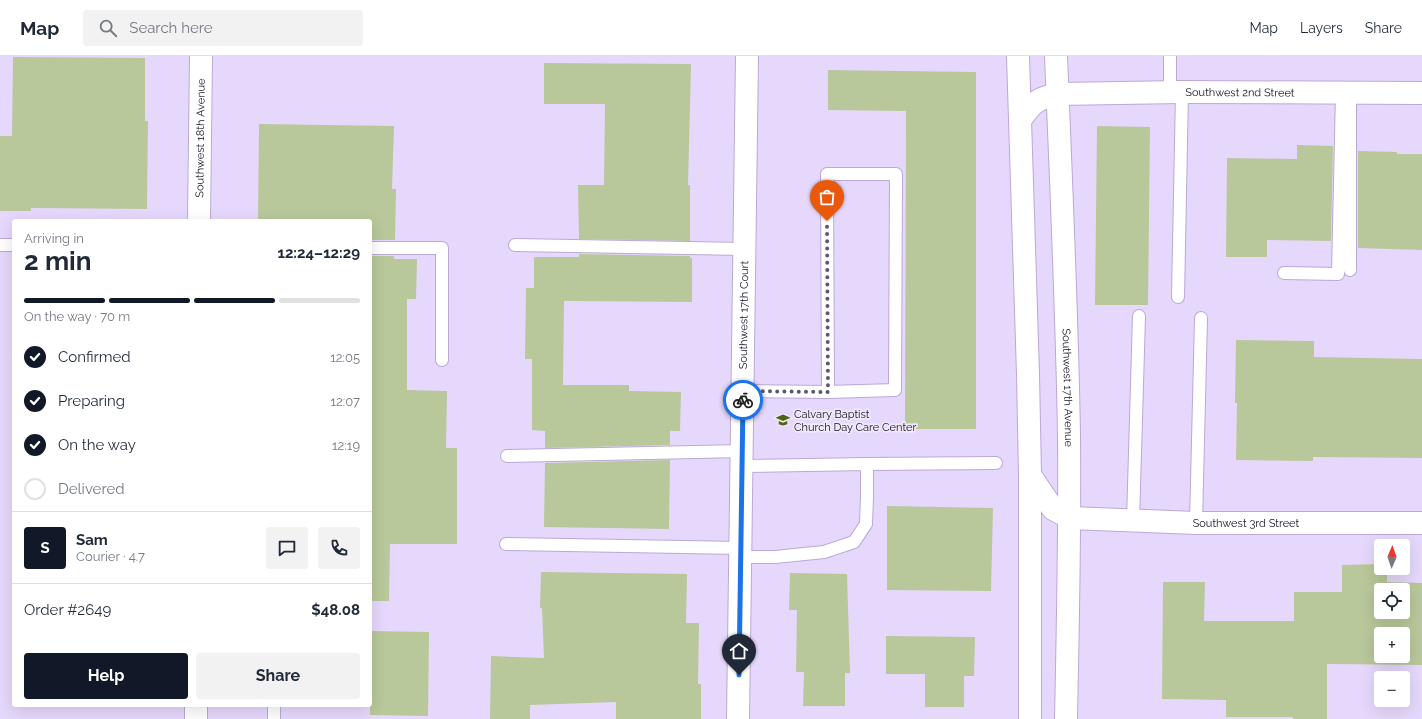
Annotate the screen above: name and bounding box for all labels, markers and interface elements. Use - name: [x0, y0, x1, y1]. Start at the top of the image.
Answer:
- search box: [83, 10, 363, 46]
- text: Map: [20, 17, 59, 39]
- icon: search: [97, 17, 119, 39]
- text: Search here: [129, 19, 213, 37]
- text: Map: [1250, 20, 1278, 36]
- text: Layers: [1300, 20, 1343, 36]
- text: Share: [1365, 20, 1402, 36]
- street label: Southwest 18th Avenue: [193, 78, 207, 198]
- street label: Southwest 2nd Street: [1185, 86, 1295, 99]
- pin: [810, 180, 844, 221]
- icon: bag: [816, 186, 838, 208]
- text: Arriving in: [24, 231, 84, 246]
- text: 12:24–12:29: [277, 244, 360, 262]
- text: 2 min: [24, 246, 91, 276]
- street label: Southwest 17th Court: [736, 260, 751, 369]
- text: On the way · 70 m: [24, 309, 130, 324]
- street label: Southwest 17th Avenue: [1060, 328, 1076, 448]
- icon: check: [24, 346, 46, 368]
- text: Confirmed: [58, 348, 131, 366]
- text: 12:05: [330, 350, 360, 365]
- courier: [723, 380, 763, 420]
- icon: bike: [732, 389, 754, 411]
- icon: check: [24, 390, 46, 412]
- text: Preparing: [58, 392, 125, 410]
- text: 12:07: [330, 394, 360, 409]
- place label: Calvary Baptist Church Day Care Center: [794, 408, 916, 434]
- school or university icon: Calvary Baptist Church Day Care Center: [775, 412, 791, 428]
- icon: check: [24, 434, 46, 456]
- text: On the way: [58, 436, 136, 454]
- text: 12:19: [332, 438, 360, 453]
- text: Delivered: [58, 480, 125, 498]
- street label: Southwest 3rd Street: [1192, 516, 1300, 530]
- button: chat: [266, 527, 308, 569]
- button: phone: [318, 527, 360, 569]
- text: Sam: [76, 531, 108, 549]
- text: S: [40, 539, 50, 557]
- north arrow: [1374, 539, 1410, 575]
- map controls: [1374, 539, 1410, 707]
- text: Courier · 4.7: [76, 549, 145, 564]
- button: locate: [1374, 583, 1410, 619]
- text: Order #2649: [24, 601, 111, 619]
- text: $48.08: [311, 601, 360, 619]
- button: +: [1374, 627, 1410, 663]
- pin: [722, 634, 756, 675]
- icon: home: [728, 640, 750, 662]
- button: Help: [24, 653, 188, 699]
- button: Share: [196, 653, 360, 699]
- button: −: [1374, 671, 1410, 707]

